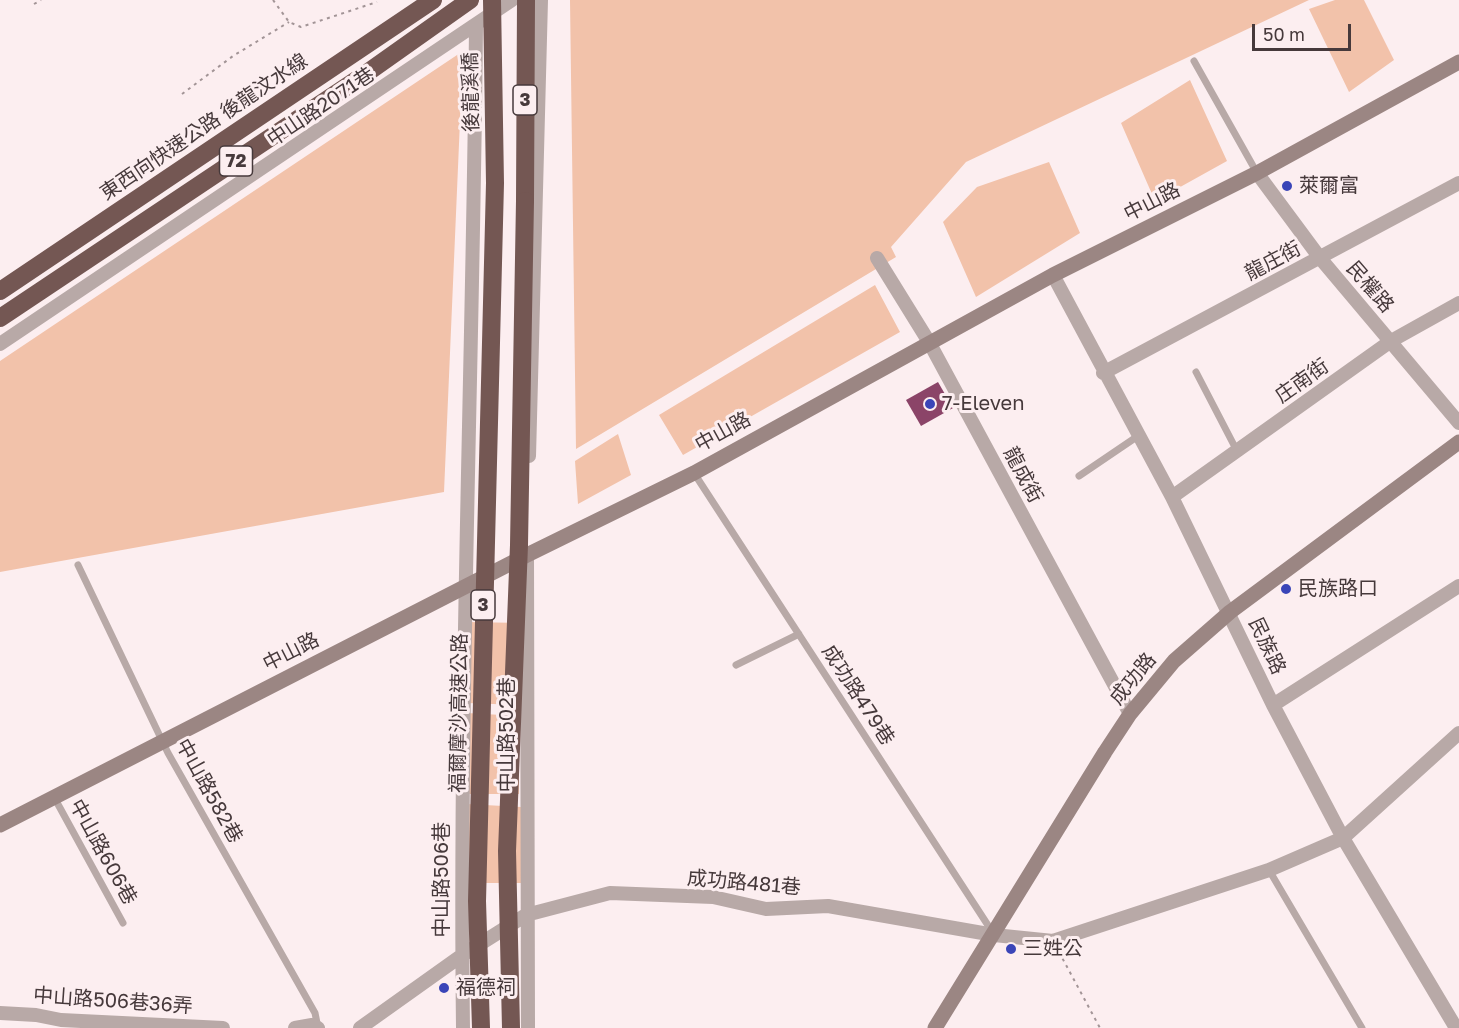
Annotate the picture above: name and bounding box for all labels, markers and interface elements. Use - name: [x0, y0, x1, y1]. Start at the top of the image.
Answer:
- scale bar: [1255, 12, 1354, 50]
- text: 50 m: [1263, 23, 1305, 45]
- street label: 東西向快速公路 後龍汶水線: [96, 49, 312, 205]
- street label: 後龍溪橋: [458, 52, 484, 132]
- street label: 中山路2071巷: [263, 62, 379, 152]
- road number: 3: [513, 85, 537, 115]
- road number: 72: [220, 146, 252, 176]
- place label: 萊爾富: [1299, 174, 1359, 198]
- street label: 中山路: [1120, 178, 1184, 226]
- marker: 萊爾富: [1280, 179, 1294, 193]
- street label: 龍庄街: [1241, 236, 1305, 286]
- street label: 民權路: [1341, 256, 1399, 318]
- street label: 庄南街: [1271, 354, 1333, 408]
- place label: 7-Eleven: [942, 392, 1024, 416]
- marker: 7-Eleven: [923, 397, 937, 411]
- street label: 中山路: [691, 407, 755, 457]
- street label: 龍成街: [998, 443, 1048, 507]
- place label: 民族路口: [1298, 577, 1378, 601]
- marker: 民族路口: [1279, 582, 1293, 596]
- road number: 3: [471, 590, 495, 620]
- street label: 民族路: [1243, 614, 1291, 678]
- street label: 中山路: [259, 628, 323, 676]
- street label: 福爾摩沙高速公路: [446, 633, 472, 793]
- street label: 成功路479巷: [817, 640, 899, 750]
- street label: 成功路: [1105, 648, 1161, 710]
- street label: 中山路502巷: [495, 677, 519, 793]
- street label: 中山路582巷: [171, 735, 247, 847]
- street label: 中山路606巷: [64, 795, 142, 909]
- street label: 中山路506巷: [430, 822, 454, 938]
- street label: 成功路481巷: [686, 866, 802, 900]
- place label: 三姓公: [1023, 937, 1083, 961]
- marker: 三姓公: [1004, 942, 1018, 956]
- place label: 福德祠: [456, 976, 516, 1000]
- marker: 福德祠: [437, 981, 451, 995]
- street label: 中山路506巷36弄: [32, 983, 194, 1019]

